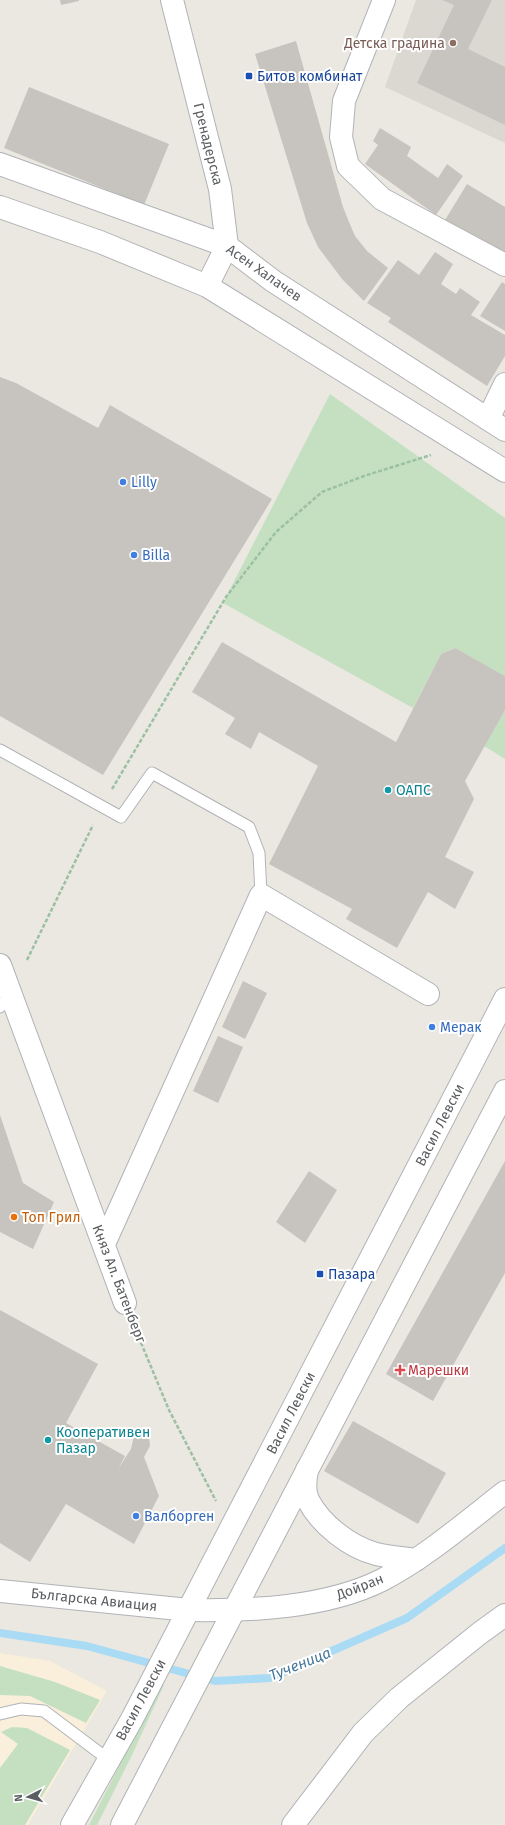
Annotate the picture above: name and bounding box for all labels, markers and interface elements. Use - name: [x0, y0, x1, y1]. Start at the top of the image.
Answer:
- place label: Детска градина: [343, 35, 445, 52]
- marker: Детска градина: [448, 38, 458, 48]
- place label: Битов комбинат: [257, 68, 363, 85]
- marker: Битов комбинат: [244, 71, 254, 81]
- street label: Гренадерска: [190, 101, 226, 187]
- street label: Асен Халачев: [223, 241, 305, 305]
- place label: Lilly: [131, 474, 157, 491]
- marker: Lilly: [118, 477, 128, 487]
- place label: Billa: [142, 547, 170, 564]
- marker: Billa: [129, 550, 139, 560]
- place label: ОАПС: [396, 782, 431, 799]
- marker: ОАПС: [383, 785, 393, 795]
- place label: Мерак: [440, 1019, 482, 1036]
- marker: Мерак: [427, 1022, 437, 1032]
- street label: Васил Левски: [412, 1081, 468, 1169]
- place label: Топ Грил: [22, 1209, 81, 1226]
- marker: Топ Грил: [9, 1212, 19, 1222]
- street label: Княз Ал. Батенберг: [89, 1222, 149, 1346]
- place label: Пазара: [328, 1266, 375, 1283]
- marker: Пазара: [315, 1269, 325, 1279]
- place label: Марешки: [408, 1362, 469, 1379]
- marker: Марешки: [395, 1365, 405, 1375]
- street label: Васил Левски: [263, 1369, 319, 1457]
- place label: Кооперативен Пазар: [56, 1424, 150, 1457]
- marker: Кооперативен Пазар: [43, 1435, 53, 1445]
- place label: Валборген: [144, 1508, 214, 1525]
- marker: Валборген: [131, 1511, 141, 1521]
- street label: Дойран: [333, 1570, 386, 1604]
- street label: Българска Авиация: [30, 1585, 158, 1615]
- water label: Тученица: [267, 1643, 333, 1685]
- street label: Васил Левски: [112, 1656, 170, 1744]
- north arrow: [8, 1777, 48, 1817]
- text: N: [12, 1794, 25, 1802]

